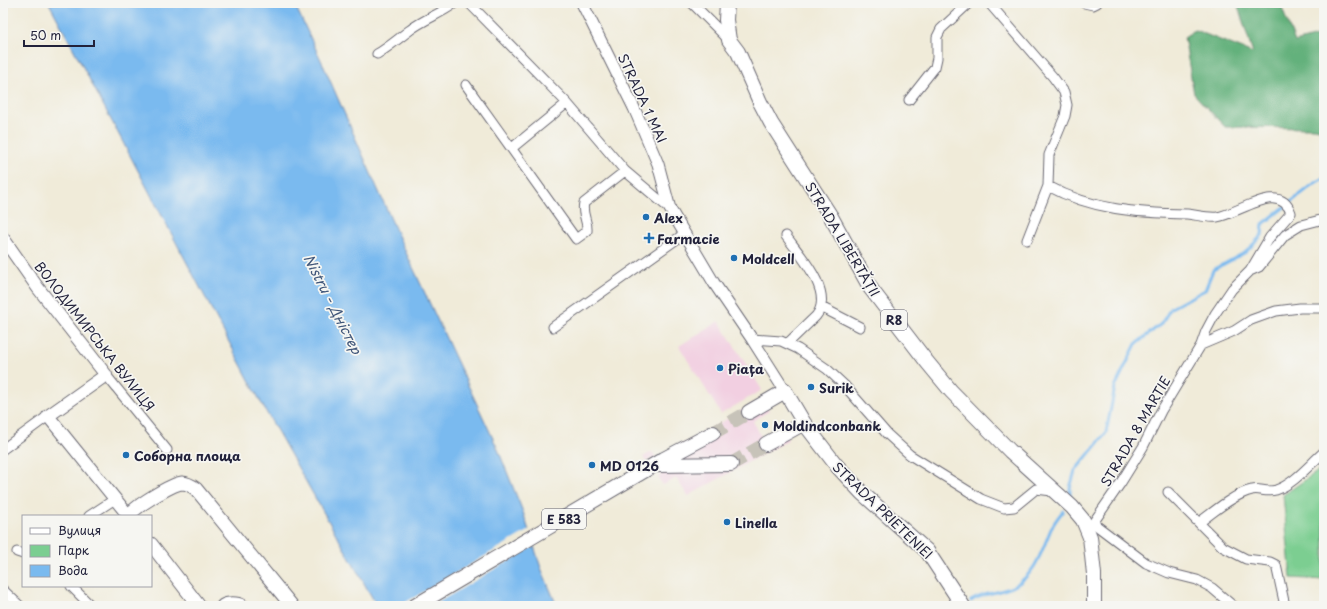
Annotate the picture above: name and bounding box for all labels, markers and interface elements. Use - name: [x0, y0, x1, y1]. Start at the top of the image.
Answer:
- scale bar: [24, 22, 94, 48]
- text: 50 m: [30, 26, 61, 44]
- street label: STRADA 1 MAI: [614, 50, 672, 146]
- street label: STRADA LIBERTĂȚII: [801, 178, 885, 300]
- place label: Alex: [653, 208, 683, 227]
- marker: Alex: [641, 212, 651, 222]
- place label: Farmacie: [657, 229, 720, 248]
- marker: Farmacie: [644, 233, 654, 243]
- place label: Moldcell: [742, 249, 795, 268]
- water label: Nistru - Дністер: [299, 250, 368, 358]
- marker: Moldcell: [729, 253, 739, 263]
- street label: ВОЛОДИМИРСЬКА ВУЛИЦЯ: [31, 257, 159, 415]
- road number: R8: [881, 310, 907, 330]
- place label: Piața: [728, 359, 764, 378]
- marker: Piața: [715, 363, 725, 373]
- street label: STRADA 8 MARTIE: [1096, 372, 1174, 490]
- place label: Surik: [819, 378, 854, 397]
- marker: Surik: [806, 382, 816, 392]
- place label: Moldindconbank: [773, 416, 881, 435]
- marker: Moldindconbank: [760, 420, 770, 430]
- place label: Соборна площа: [134, 446, 241, 465]
- marker: Соборна площа: [121, 450, 131, 460]
- place label: MD 0126: [600, 456, 659, 475]
- street label: STRADA PRIETENIEI: [829, 457, 937, 563]
- marker: MD 0126: [587, 460, 597, 470]
- road number: E 583: [542, 509, 586, 529]
- place label: Linella: [735, 513, 778, 532]
- legend: [22, 515, 152, 587]
- marker: Linella: [722, 517, 732, 527]
- text: Вулиця: [58, 521, 101, 539]
- text: Парк: [58, 541, 90, 559]
- text: Вода: [58, 561, 88, 579]

